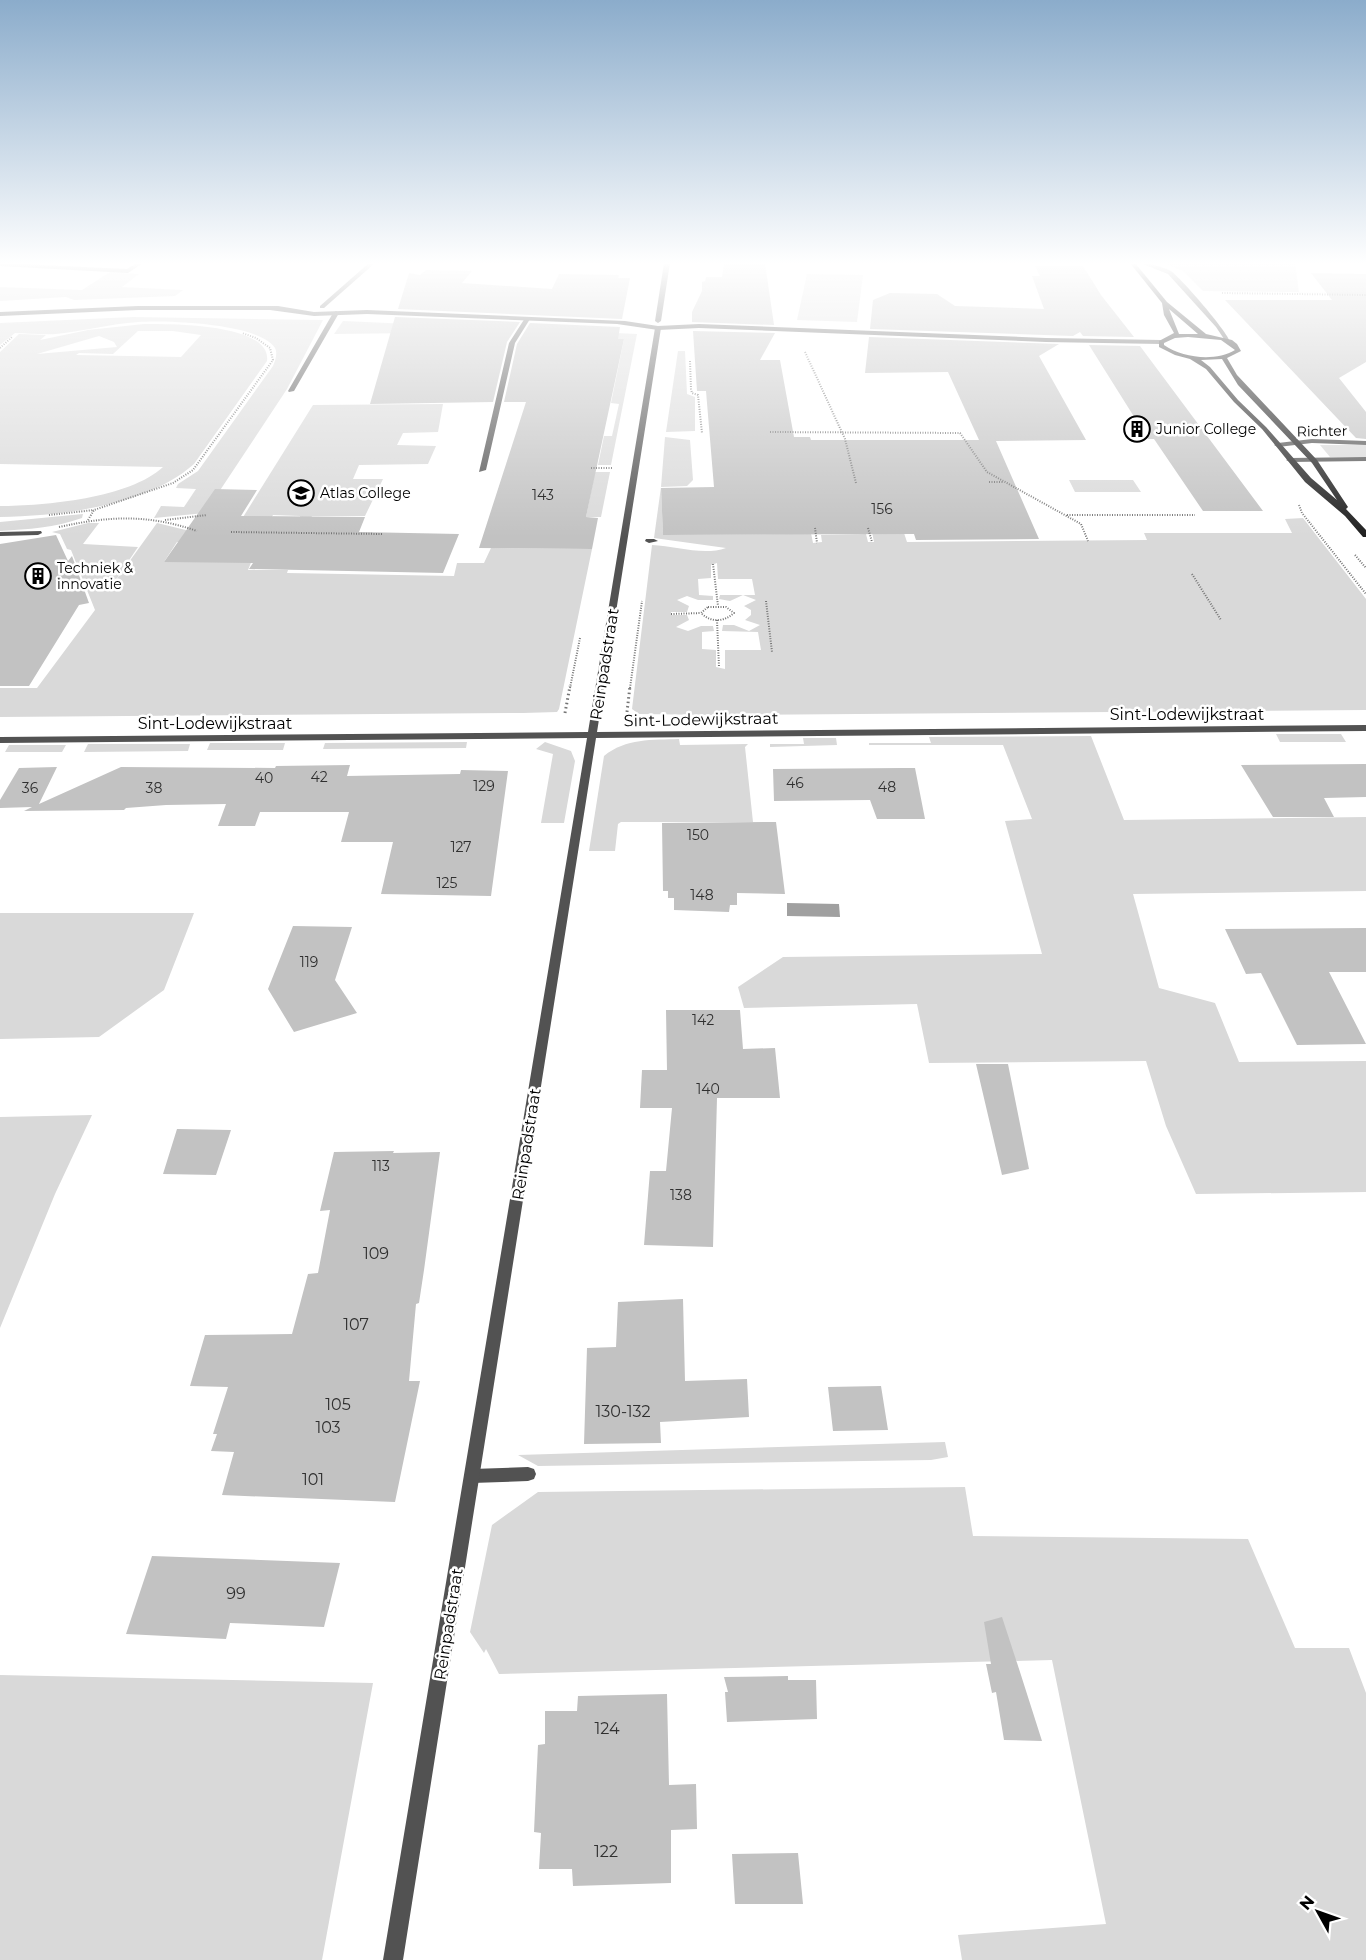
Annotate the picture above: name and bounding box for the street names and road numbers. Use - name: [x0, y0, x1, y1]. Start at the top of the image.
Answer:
- street label: Richter: [1297, 422, 1348, 440]
- street label: Reinpadstraat: [586, 606, 623, 721]
- street label: Sint-Lodewijkstraat: [1110, 705, 1265, 724]
- street label: Sint-Lodewijkstraat: [624, 709, 779, 730]
- street label: Sint-Lodewijkstraat: [138, 714, 293, 733]
- street label: Reinpadstraat: [508, 1086, 545, 1201]
- street label: Reinpadstraat: [430, 1566, 467, 1681]

